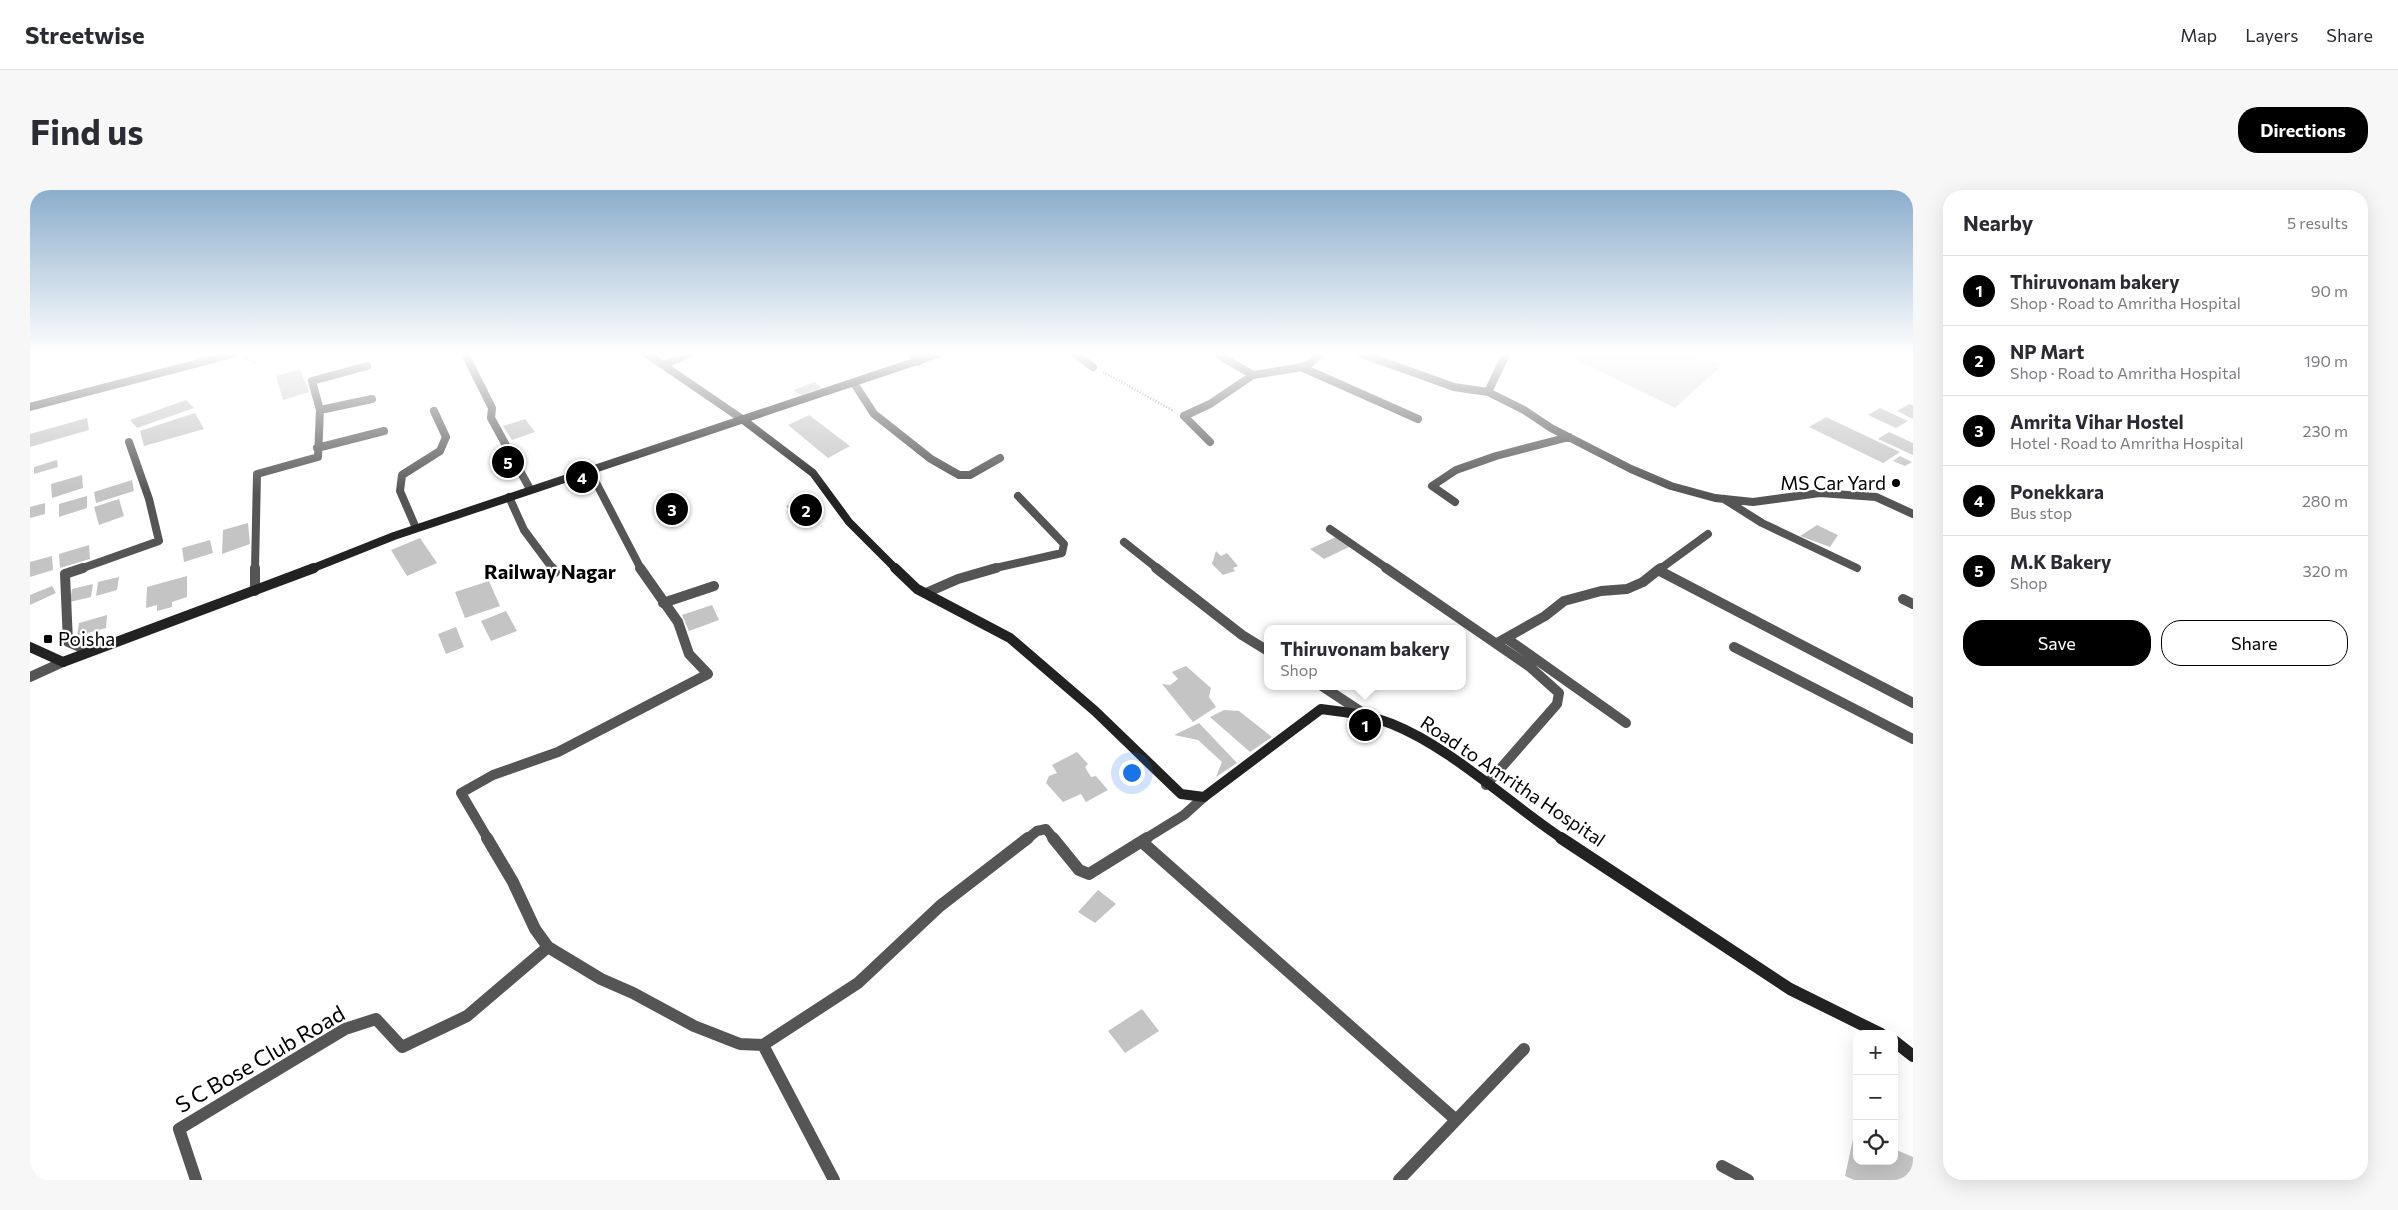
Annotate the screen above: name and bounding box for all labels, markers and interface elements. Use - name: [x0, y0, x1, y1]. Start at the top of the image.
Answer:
- text: Streetwise: [25, 20, 145, 49]
- text: Map: [2180, 24, 2217, 46]
- text: Layers: [2245, 24, 2298, 46]
- text: Share: [2326, 24, 2373, 46]
- button: Directions: [2238, 107, 2368, 153]
- text: Find us: [30, 109, 144, 152]
- text: Nearby: [1963, 210, 2033, 235]
- text: 5 results: [2287, 213, 2348, 232]
- text: Thiruvonam bakery: [2010, 270, 2180, 293]
- text: 1: [1975, 281, 1983, 300]
- text: 90 m: [2311, 281, 2348, 300]
- text: Shop · Road to Amritha Hospital: [2010, 293, 2241, 312]
- text: NP Mart: [2010, 340, 2084, 363]
- text: 2: [1974, 351, 1984, 370]
- text: 190 m: [2304, 351, 2348, 370]
- text: Shop · Road to Amritha Hospital: [2010, 363, 2241, 382]
- text: Amrita Vihar Hostel: [2010, 410, 2184, 433]
- text: 3: [1974, 421, 1984, 440]
- text: 230 m: [2303, 421, 2348, 440]
- text: Hotel · Road to Amritha Hospital: [2010, 433, 2244, 452]
- pin: 5: [492, 443, 524, 481]
- pin: 4: [566, 458, 598, 496]
- place label: MS Car Yard: [1780, 471, 1886, 494]
- marker: MS Car Yard: [1890, 477, 1902, 489]
- text: Ponekkara: [2010, 480, 2104, 503]
- pin: 3: [656, 490, 688, 528]
- pin: 2: [790, 491, 822, 529]
- text: 4: [1974, 491, 1984, 510]
- text: 280 m: [2302, 491, 2348, 510]
- text: Bus stop: [2010, 503, 2072, 522]
- text: M.K Bakery: [2010, 550, 2112, 573]
- district label: Railway Nagar: [484, 559, 616, 583]
- text: 5: [1974, 561, 1984, 580]
- text: 320 m: [2303, 561, 2348, 580]
- text: Shop: [2010, 573, 2048, 592]
- button: Save: [1963, 620, 2151, 666]
- button: Share: [2161, 620, 2348, 666]
- popup: [1264, 625, 1466, 690]
- place label: Poisha: [58, 627, 115, 650]
- marker: Poisha: [42, 633, 54, 645]
- text: Thiruvonam bakery: [1280, 637, 1450, 660]
- text: Shop: [1280, 660, 1318, 679]
- pin: 1: [1349, 706, 1381, 744]
- street label: Road to Amritha Hospital: [1417, 710, 1610, 851]
- your location: [1119, 760, 1145, 786]
- street label: S C Bose Club Road: [170, 999, 349, 1118]
- map controls: [1853, 1030, 1898, 1165]
- button: +: [1853, 1030, 1898, 1075]
- button: −: [1853, 1075, 1898, 1120]
- button: locate: [1853, 1120, 1898, 1165]

